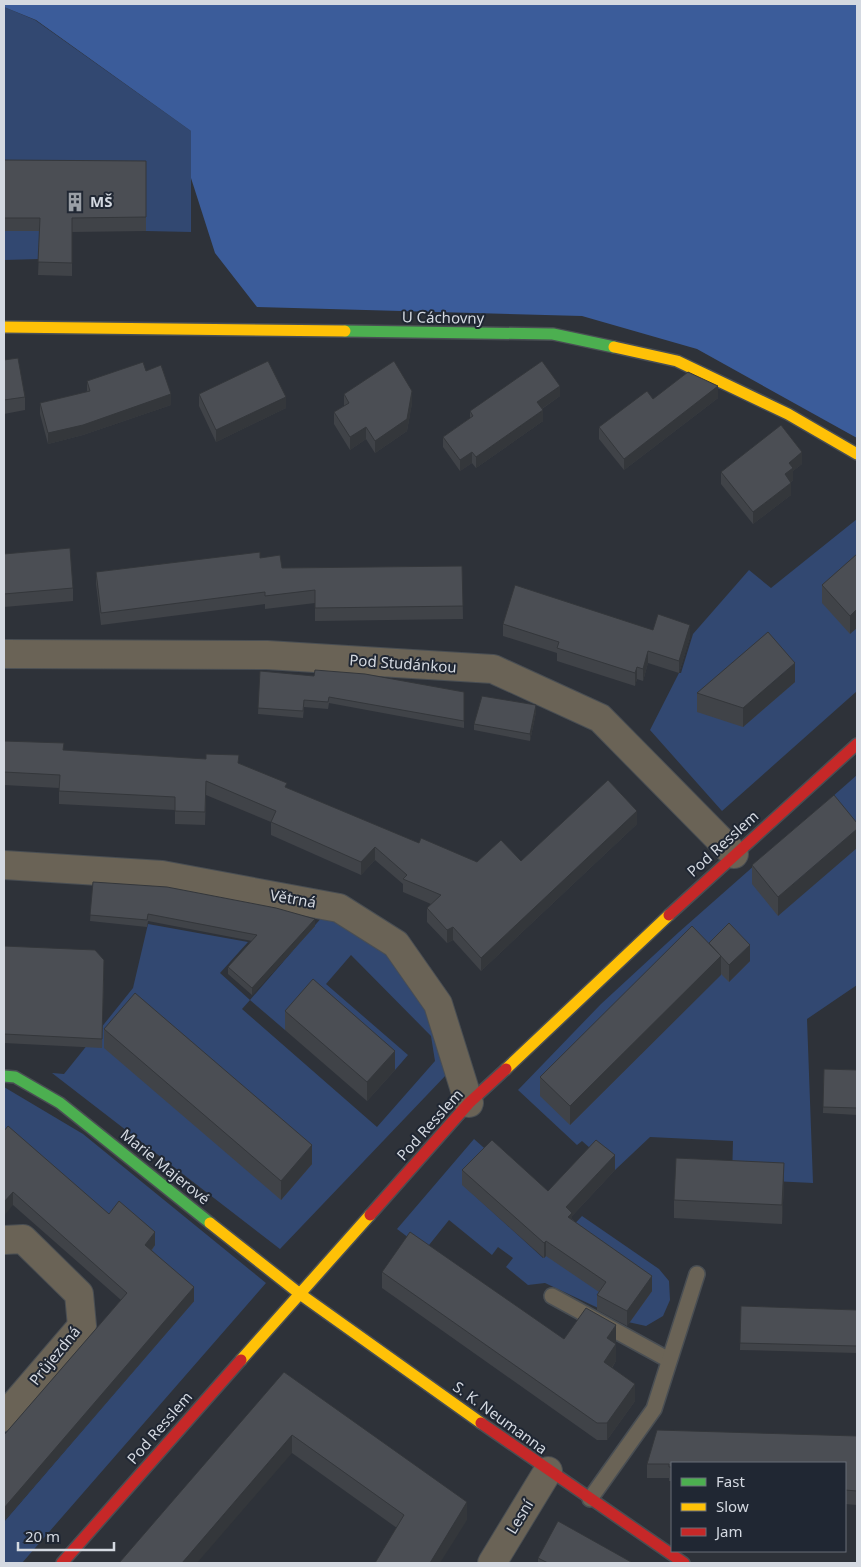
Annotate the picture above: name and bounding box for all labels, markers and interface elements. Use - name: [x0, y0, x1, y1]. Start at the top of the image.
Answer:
- building icon: MŠ: [64, 191, 86, 213]
- place label: MŠ: [90, 191, 112, 211]
- street label: U Cáchovny: [402, 306, 485, 328]
- street label: Pod Studánkou: [349, 649, 457, 677]
- street label: Pod Resslem: [682, 806, 762, 881]
- street label: Větrná: [269, 884, 318, 912]
- street label: Pod Resslem: [392, 1084, 467, 1164]
- street label: Marie Majerové: [117, 1124, 214, 1208]
- street label: Průjezdná: [24, 1322, 84, 1389]
- street label: S. K. Neumanna: [449, 1376, 552, 1458]
- street label: Pod Resslem: [122, 1387, 196, 1468]
- legend: [671, 1462, 846, 1552]
- text: Fast: [716, 1471, 745, 1491]
- street label: Lesní: [501, 1495, 538, 1537]
- text: Slow: [716, 1496, 749, 1516]
- scale bar: [18, 1520, 114, 1552]
- text: Jam: [714, 1521, 743, 1541]
- text: 20 m: [25, 1526, 60, 1546]

